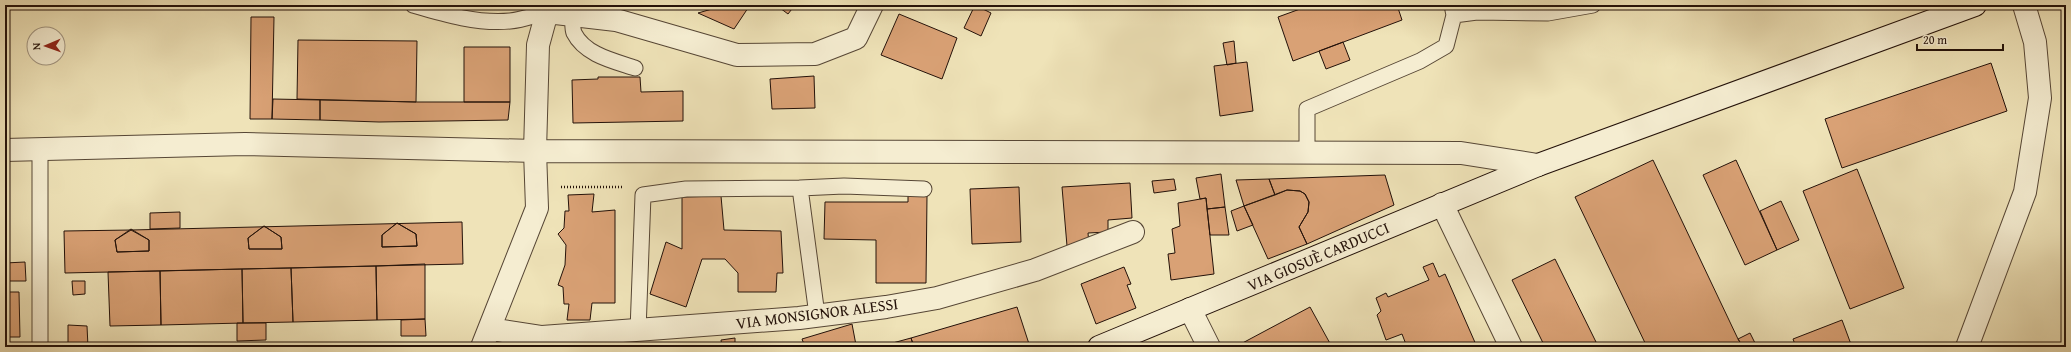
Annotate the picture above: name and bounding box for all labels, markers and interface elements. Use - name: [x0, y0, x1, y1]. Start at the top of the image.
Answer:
- north arrow: [26, 26, 66, 66]
- scale bar: [1917, 26, 2003, 52]
- text: 20 m: [1923, 31, 1947, 48]
- text: N: [28, 42, 44, 50]
- street label: VIA GIOSUÈ CARDUCCI: [1243, 215, 1393, 297]
- street label: VIA MONSIGNOR ALESSI: [735, 291, 900, 335]

